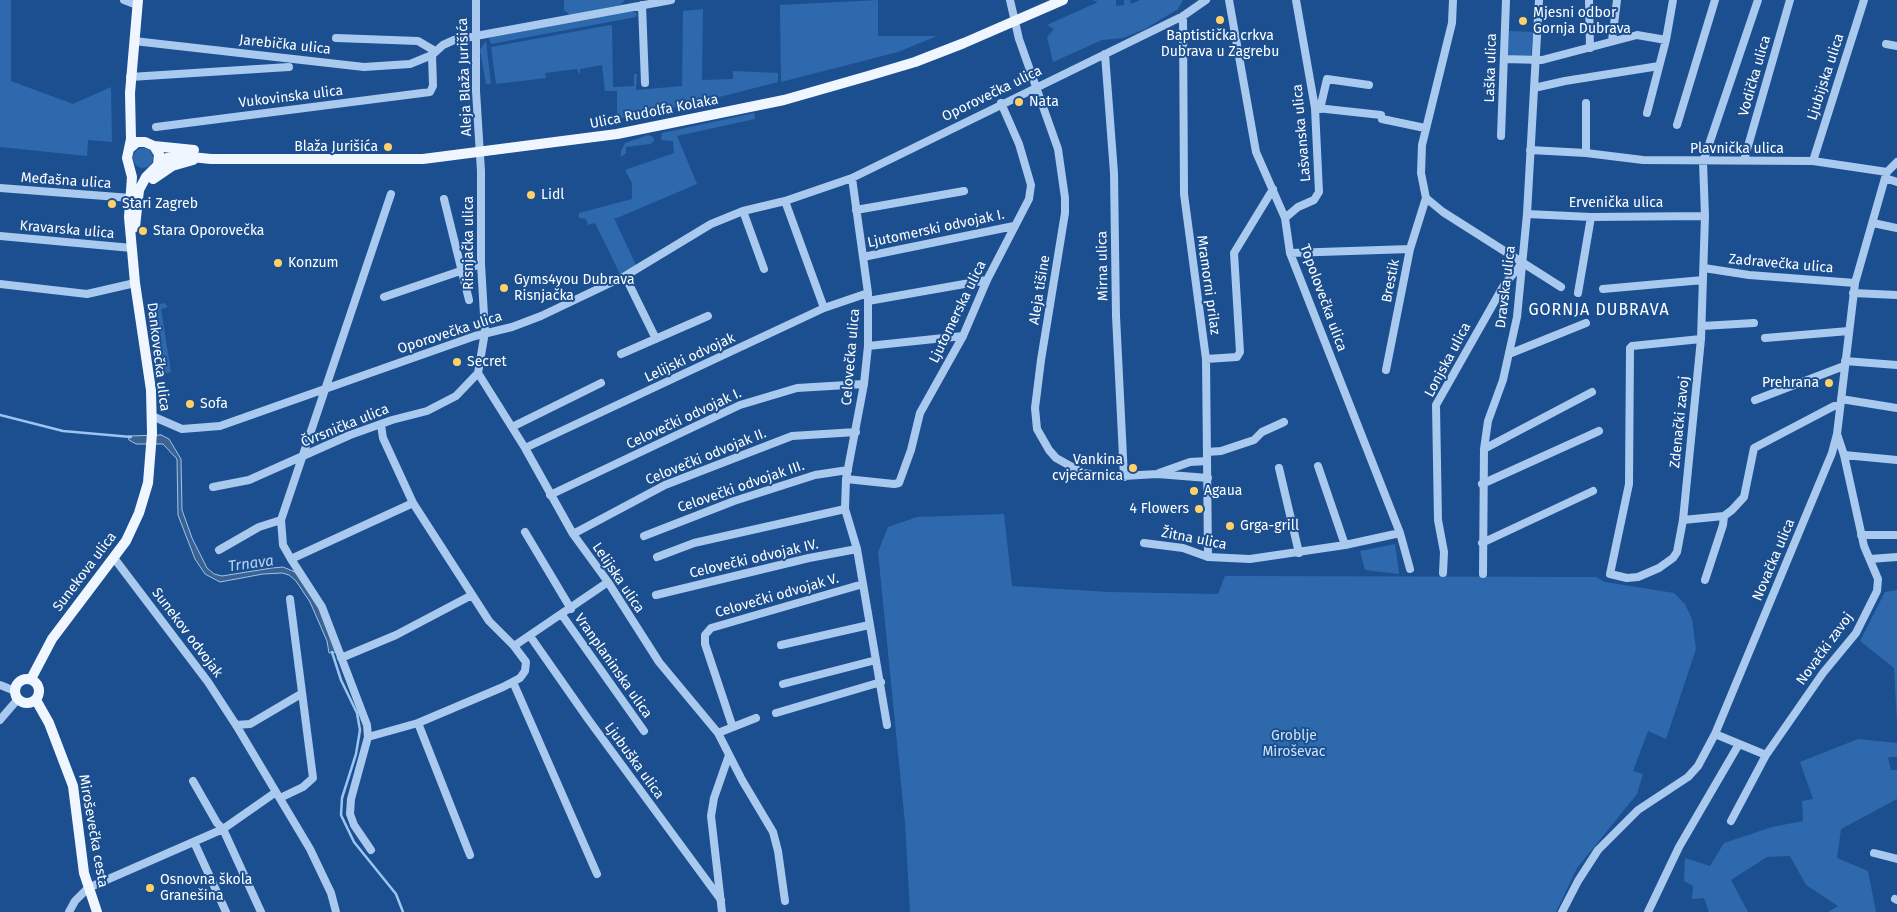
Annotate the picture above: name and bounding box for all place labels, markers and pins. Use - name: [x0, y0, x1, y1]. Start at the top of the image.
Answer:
- place label: Mjesni odbor Gornja Dubrava: [1533, 5, 1631, 38]
- marker: Baptistička crkva Dubrava u Zagrebu: [1214, 14, 1226, 26]
- marker: Mjesni odbor Gornja Dubrava: [1517, 15, 1529, 27]
- place label: Baptistička crkva Dubrava u Zagrebu: [1161, 28, 1279, 60]
- place label: Nata: [1029, 94, 1059, 110]
- marker: Nata: [1013, 96, 1025, 108]
- place label: Blaža Jurišića: [294, 139, 378, 155]
- marker: Blaža Jurišića: [382, 141, 394, 153]
- place label: Lidl: [541, 187, 564, 203]
- marker: Lidl: [525, 189, 537, 201]
- place label: Stari Zagreb: [122, 196, 198, 212]
- marker: Stari Zagreb: [106, 198, 118, 210]
- place label: Stara Oporovečka: [153, 223, 264, 239]
- marker: Stara Oporovečka: [137, 225, 149, 237]
- place label: Konzum: [288, 255, 339, 271]
- marker: Konzum: [272, 257, 284, 269]
- place label: Gyms4you Dubrava Risnjačka: [514, 272, 635, 304]
- marker: Gyms4you Dubrava Risnjačka: [498, 282, 510, 294]
- place label: Secret: [467, 354, 507, 370]
- marker: Secret: [451, 356, 463, 368]
- place label: Prehrana: [1762, 375, 1819, 391]
- marker: Prehrana: [1823, 377, 1835, 389]
- place label: Sofa: [200, 396, 228, 412]
- marker: Sofa: [184, 398, 196, 410]
- place label: Vankina cvjećarnica: [1052, 452, 1123, 484]
- marker: Vankina cvjećarnica: [1127, 462, 1139, 474]
- place label: Agaua: [1204, 483, 1242, 499]
- marker: Agaua: [1188, 485, 1200, 497]
- place label: 4 Flowers: [1130, 501, 1189, 517]
- marker: 4 Flowers: [1193, 503, 1205, 515]
- place label: Grga-grill: [1240, 518, 1299, 534]
- marker: Grga-grill: [1224, 520, 1236, 532]
- place label: Osnovna škola Granešina: [160, 872, 252, 904]
- marker: Osnovna škola Granešina: [144, 882, 156, 894]

